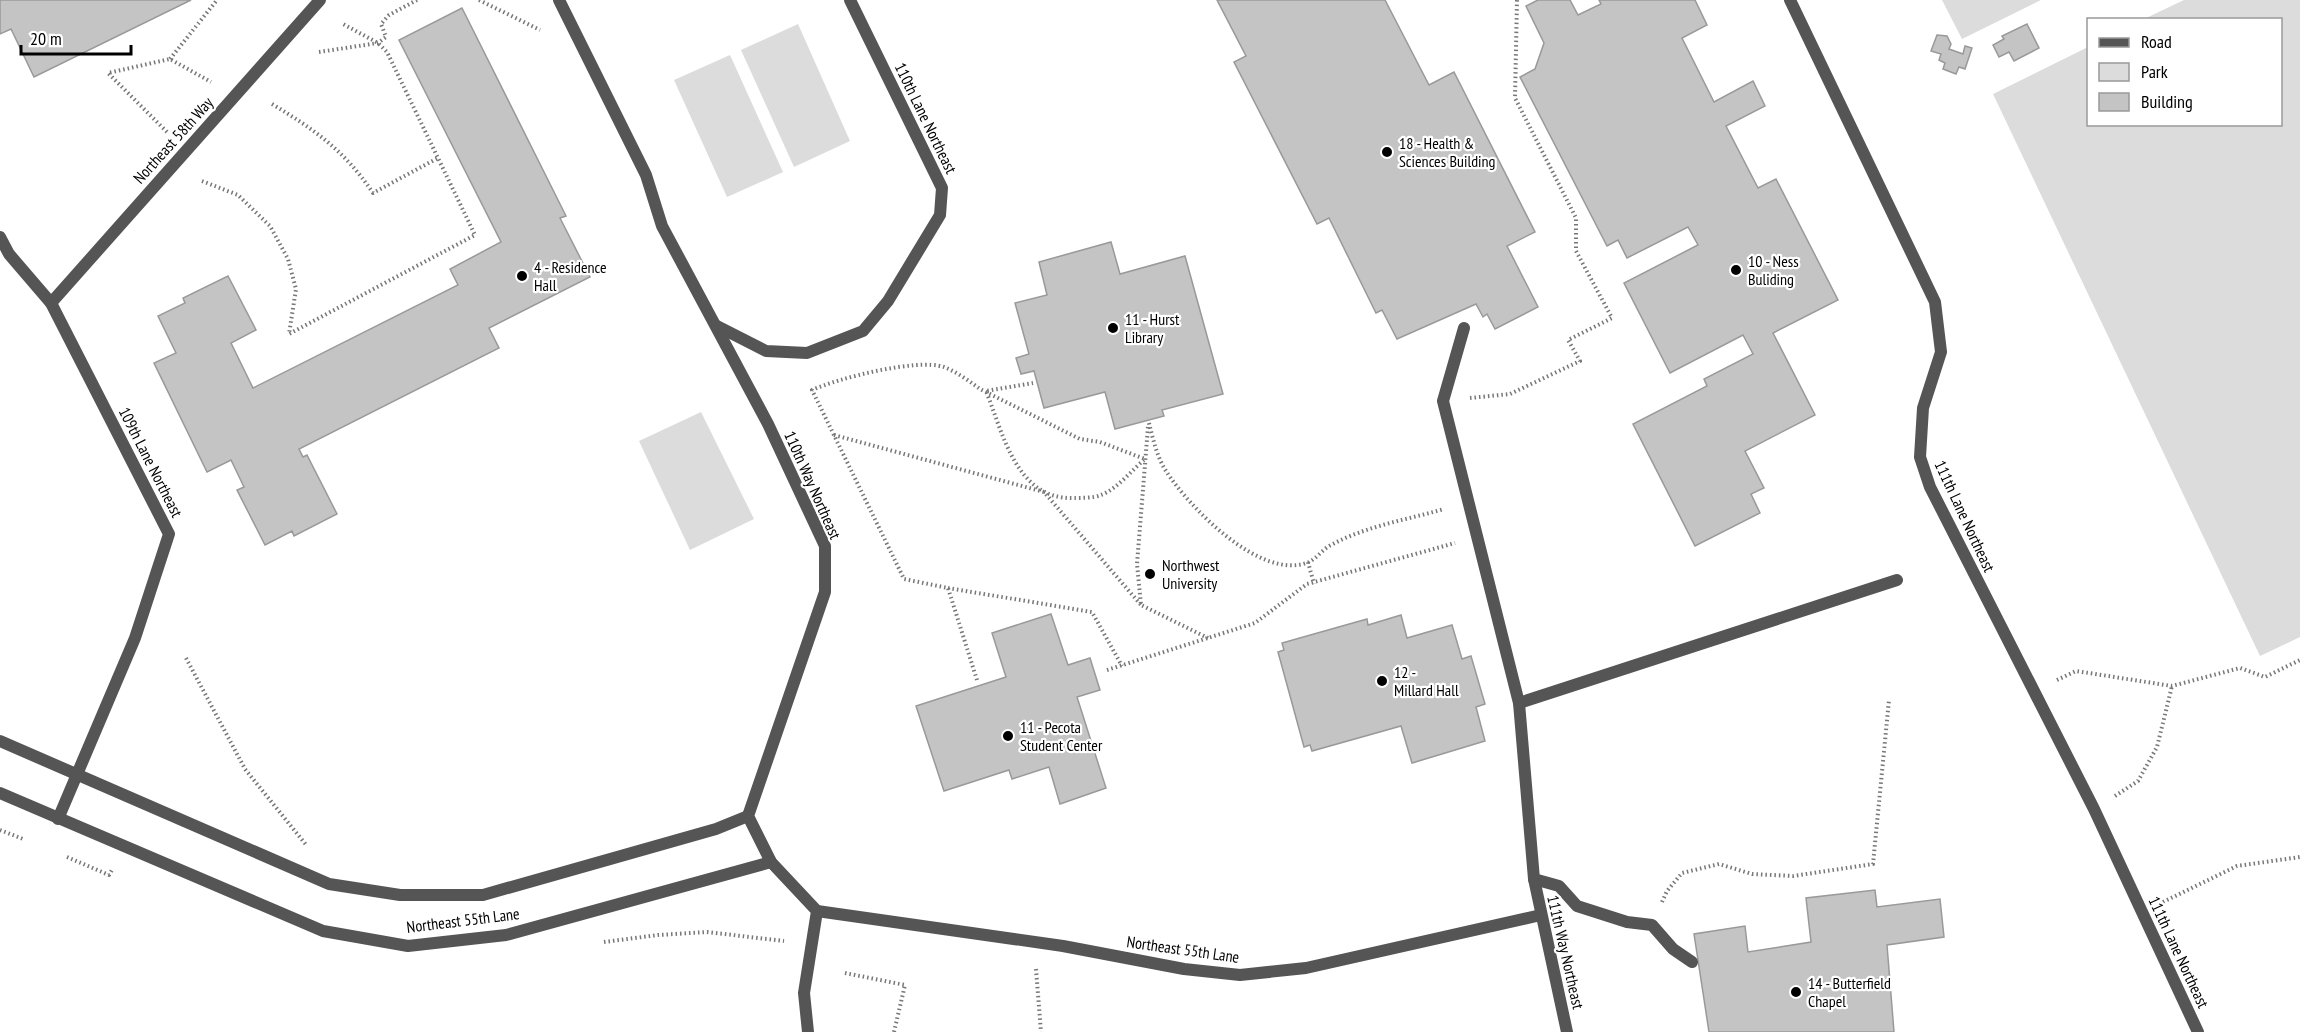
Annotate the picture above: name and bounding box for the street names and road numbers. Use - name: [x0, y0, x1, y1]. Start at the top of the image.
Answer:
- street label: 110th Lane Northeast: [891, 59, 962, 177]
- street label: Northeast 58th Way: [129, 93, 217, 187]
- street label: 109th Lane Northeast: [115, 404, 188, 521]
- street label: 110th Way Northeast: [780, 428, 846, 543]
- street label: 111th Lane Northeast: [1930, 457, 2000, 576]
- street label: 111th Way Northeast: [1543, 893, 1589, 1011]
- street label: 111th Lane Northeast: [2144, 893, 2214, 1012]
- street label: Northeast 55th Lane: [405, 903, 521, 937]
- street label: Northeast 55th Lane: [1125, 931, 1241, 967]

